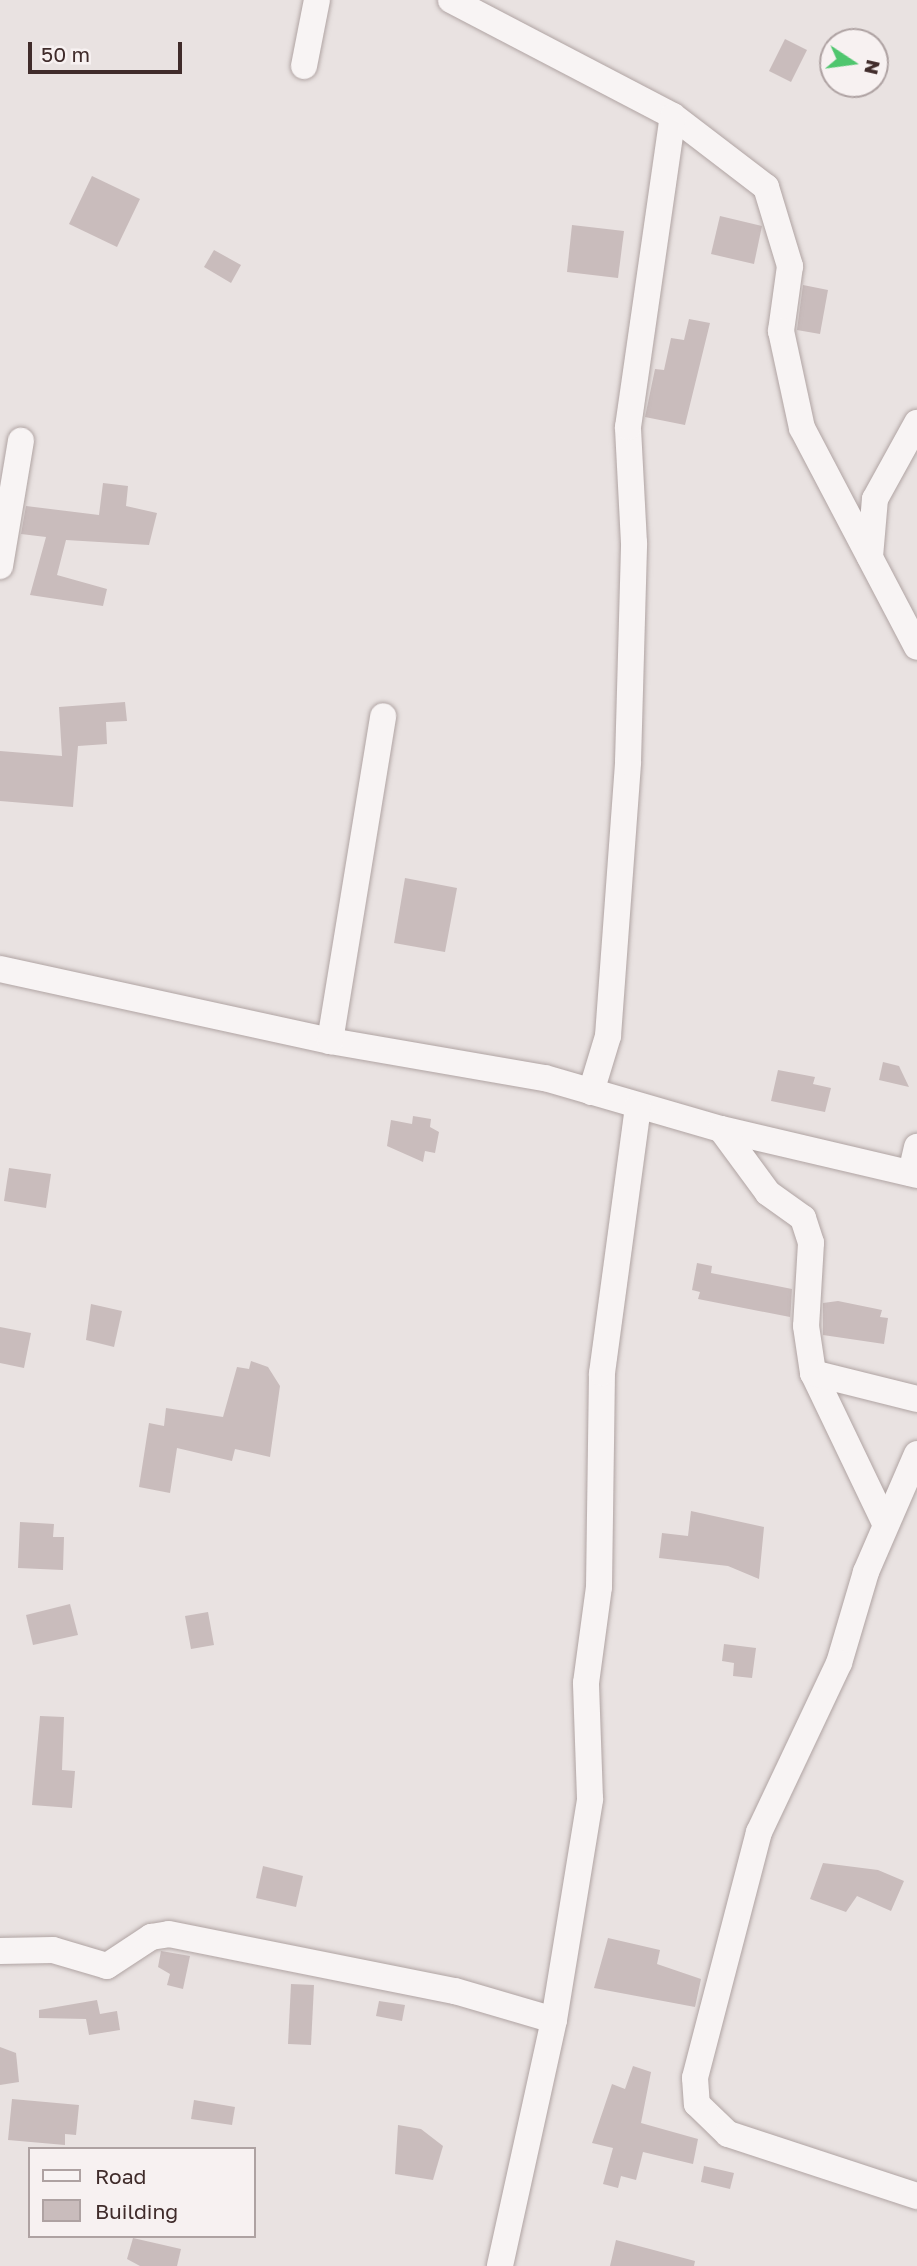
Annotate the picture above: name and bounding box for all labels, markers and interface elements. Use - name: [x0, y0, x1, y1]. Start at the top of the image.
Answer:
- scale bar: [32, 28, 186, 72]
- north arrow: [819, 28, 889, 98]
- text: 50 m: [41, 41, 90, 67]
- text: N: [860, 58, 886, 77]
- legend: [28, 2147, 256, 2238]
- text: Road: [95, 2163, 146, 2189]
- text: Building: [95, 2198, 178, 2224]

